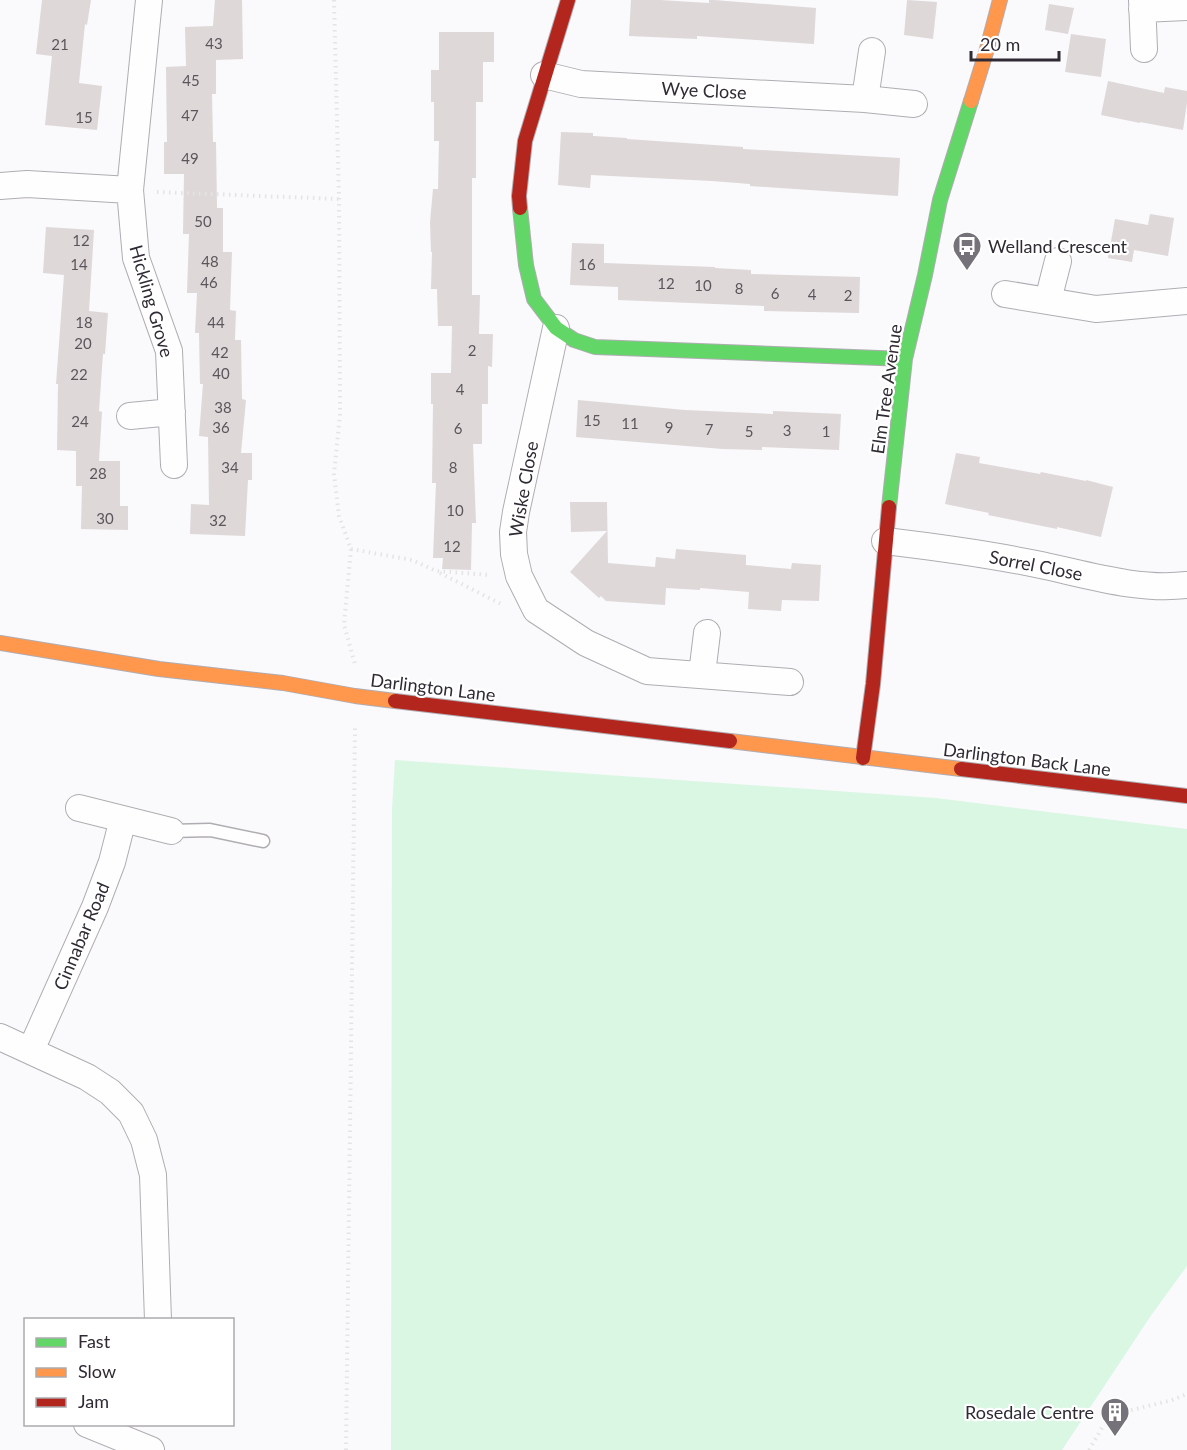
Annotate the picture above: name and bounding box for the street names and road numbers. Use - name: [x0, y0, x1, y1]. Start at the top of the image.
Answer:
- street label: Wye Close: [661, 77, 747, 103]
- street label: Hickling Grove: [125, 242, 179, 360]
- street label: Elm Tree Avenue: [866, 323, 906, 455]
- street label: Wiske Close: [504, 439, 542, 539]
- street label: Sorrel Close: [987, 545, 1085, 585]
- street label: Darlington Lane: [369, 668, 497, 706]
- street label: Darlington Back Lane: [942, 738, 1112, 780]
- street label: Cinnabar Road: [48, 879, 114, 993]

